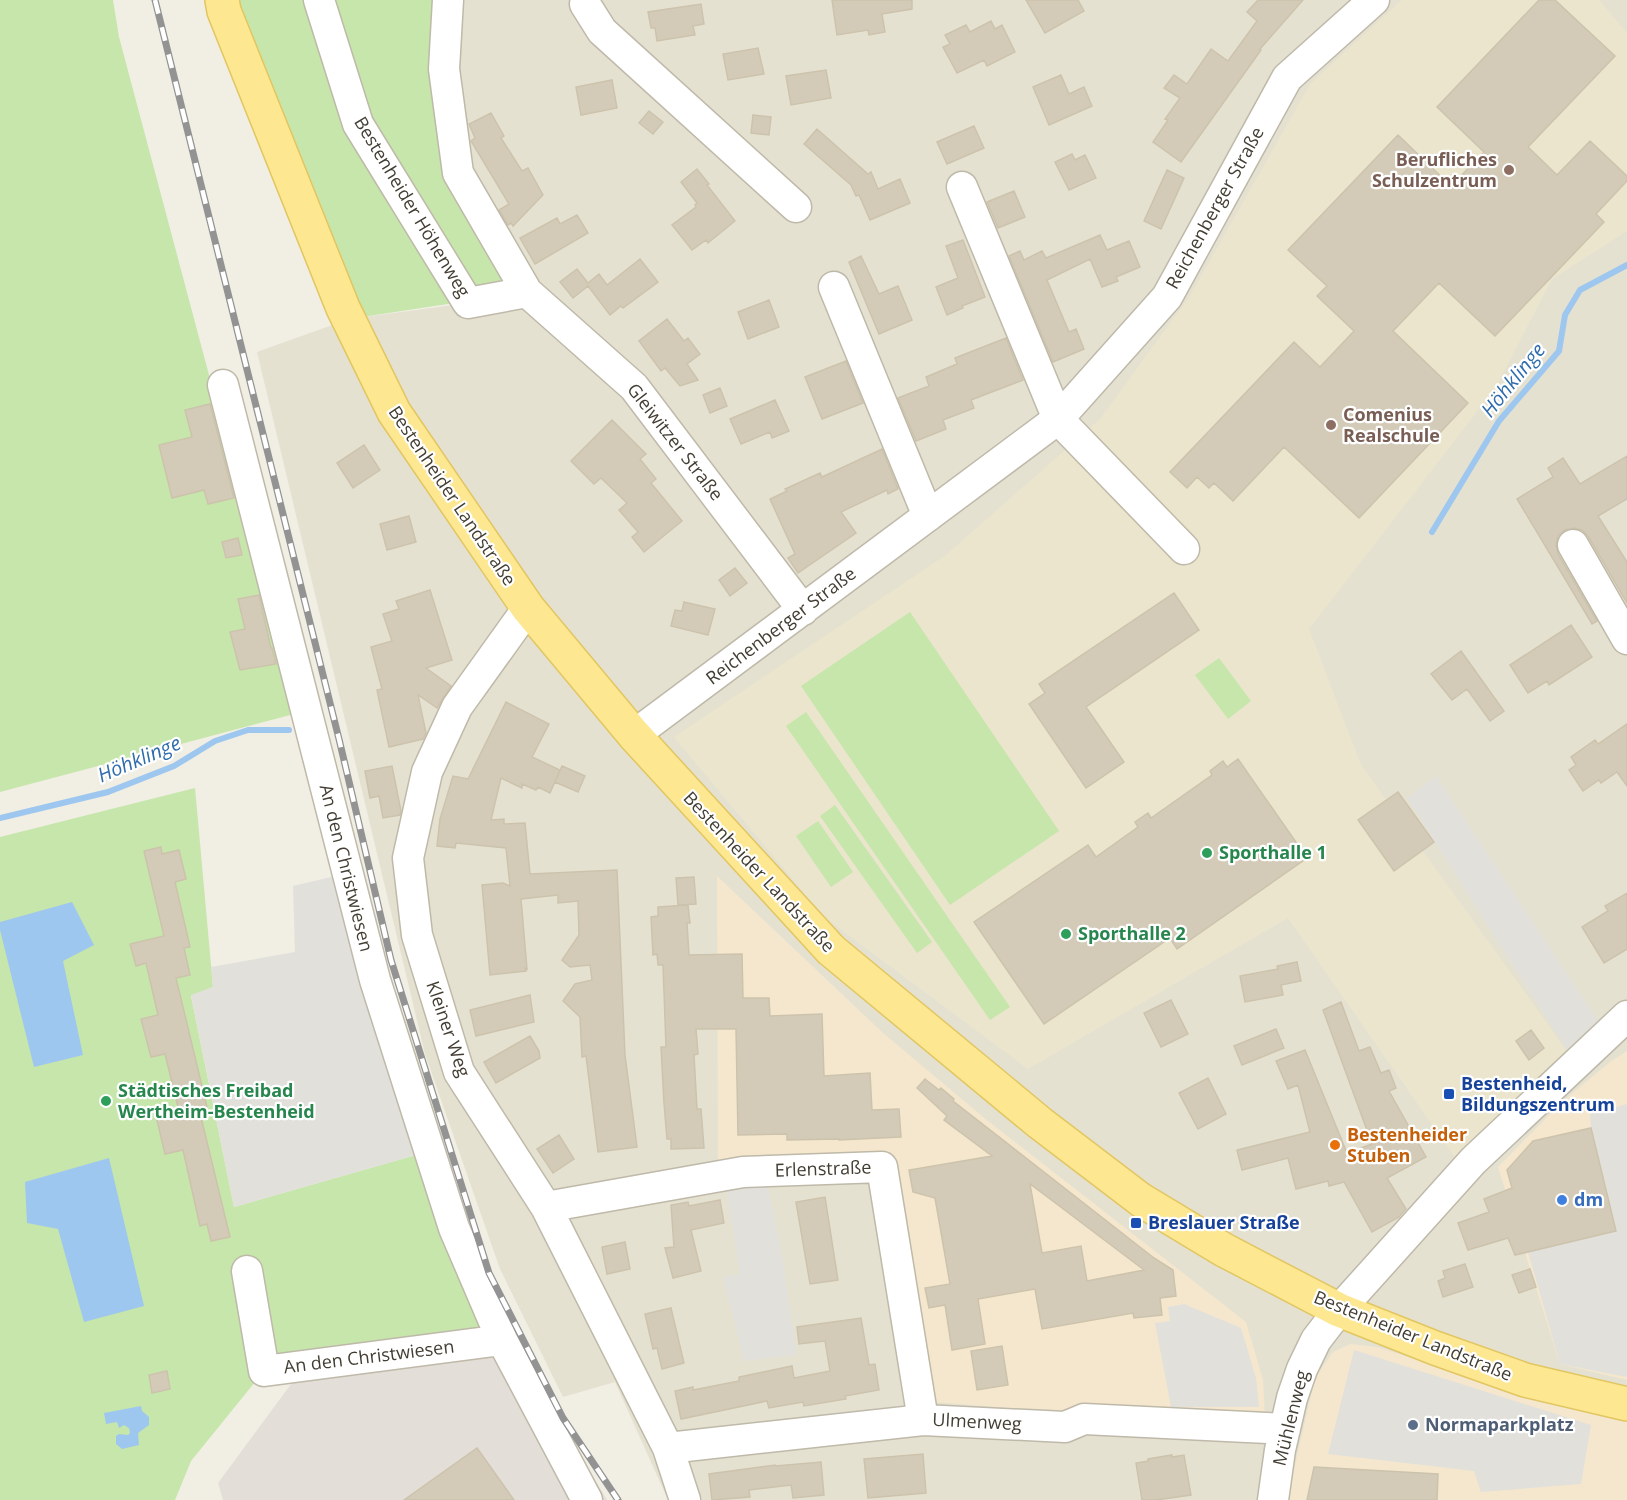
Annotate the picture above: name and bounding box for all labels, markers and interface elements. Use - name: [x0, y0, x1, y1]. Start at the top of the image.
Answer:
- street label: Bestenheider Höhenweg: [349, 112, 477, 302]
- street label: Reichenberger Straße: [1160, 122, 1269, 293]
- place label: Berufliches Schulzentrum: [1372, 147, 1497, 192]
- marker: Berufliches Schulzentrum: [1502, 163, 1516, 177]
- water label: Höhklinge: [1474, 337, 1551, 422]
- street label: Gleiwitzer Straße: [622, 378, 729, 505]
- street label: Bestenheider Landstraße: [384, 401, 522, 590]
- place label: Comenius Realschule: [1343, 402, 1440, 447]
- marker: Comenius Realschule: [1324, 418, 1338, 432]
- street label: Reichenberger Straße: [701, 561, 860, 690]
- water label: Höhklinge: [93, 729, 185, 788]
- street label: An den Christwiesen: [315, 782, 379, 954]
- street label: Bestenheider Landstraße: [679, 786, 841, 957]
- place label: Sporthalle 1: [1219, 840, 1327, 864]
- marker: Sporthalle 1: [1200, 846, 1214, 860]
- place label: Sporthalle 2: [1078, 921, 1186, 945]
- marker: Sporthalle 2: [1059, 927, 1073, 941]
- street label: Kleiner Weg: [421, 978, 477, 1080]
- place label: Bestenheid, Bildungszentrum: [1461, 1071, 1615, 1116]
- place label: Städtisches Freibad Wertheim-Bestenheid: [118, 1078, 315, 1123]
- marker: Bestenheid, Bildungszentrum: [1442, 1087, 1456, 1101]
- marker: Städtisches Freibad Wertheim-Bestenheid: [99, 1094, 113, 1108]
- place label: Bestenheider Stuben: [1347, 1122, 1467, 1167]
- marker: Bestenheider Stuben: [1328, 1138, 1342, 1152]
- street label: Erlenstraße: [774, 1154, 872, 1182]
- place label: dm: [1574, 1187, 1603, 1211]
- marker: dm: [1555, 1193, 1569, 1207]
- place label: Breslauer Straße: [1148, 1210, 1300, 1234]
- marker: Breslauer Straße: [1129, 1216, 1143, 1230]
- street label: Bestenheider Landstraße: [1311, 1284, 1516, 1386]
- street label: An den Christwiesen: [282, 1334, 455, 1378]
- street label: Mühlenweg: [1267, 1367, 1314, 1468]
- street label: Ulmenweg: [932, 1407, 1022, 1435]
- place label: Normaparkplatz: [1425, 1412, 1574, 1436]
- marker: Normaparkplatz: [1406, 1418, 1420, 1432]

